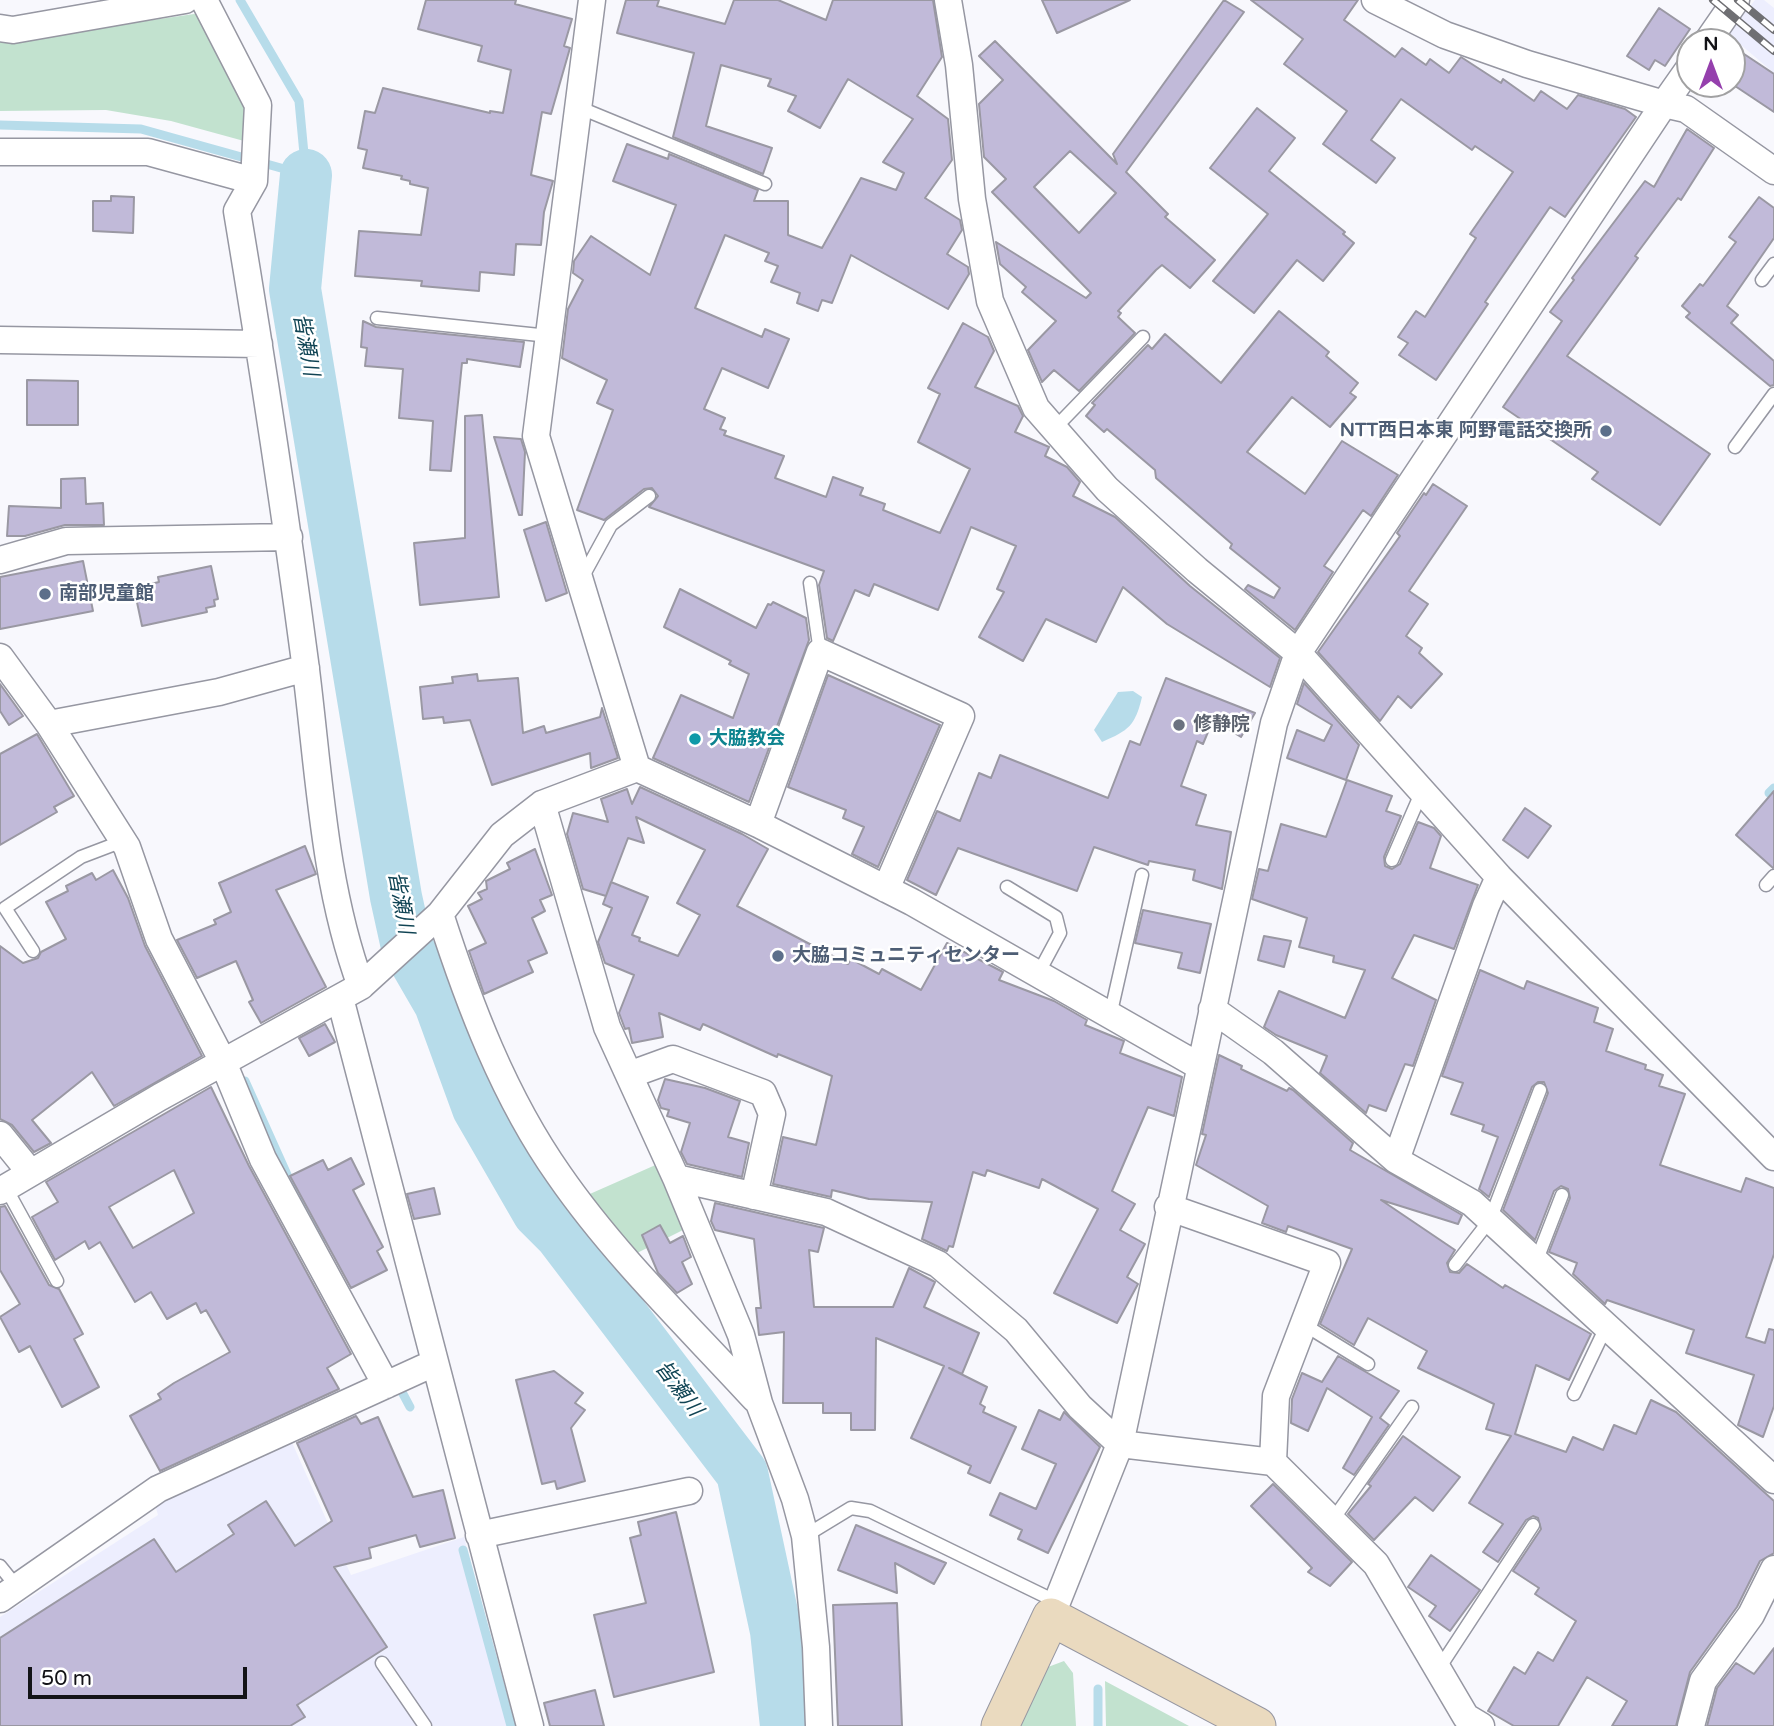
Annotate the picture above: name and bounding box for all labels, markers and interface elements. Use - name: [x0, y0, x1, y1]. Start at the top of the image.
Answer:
- north arrow: [1676, 28, 1746, 98]
- text: N: [1703, 33, 1719, 55]
- water label: 皆瀬川: [287, 312, 323, 378]
- place label: NTT西日本東 阿野電話交換所: [1340, 420, 1592, 442]
- marker: NTT西日本東 阿野電話交換所: [1598, 423, 1614, 439]
- place label: 南部児童館: [59, 583, 154, 605]
- marker: 南部児童館: [37, 586, 53, 602]
- place label: 修静院: [1193, 714, 1250, 736]
- marker: 修静院: [1171, 717, 1187, 733]
- place label: 大脇教会: [709, 728, 785, 750]
- marker: 大脇教会: [687, 731, 703, 747]
- water label: 皆瀬川: [382, 870, 418, 936]
- place label: 大脇コミュニティセンター: [792, 945, 1020, 967]
- marker: 大脇コミュニティセンター: [770, 948, 786, 964]
- water label: 皆瀬川: [649, 1356, 707, 1422]
- scale bar: [32, 1652, 250, 1696]
- text: 50 m: [41, 1666, 92, 1691]

